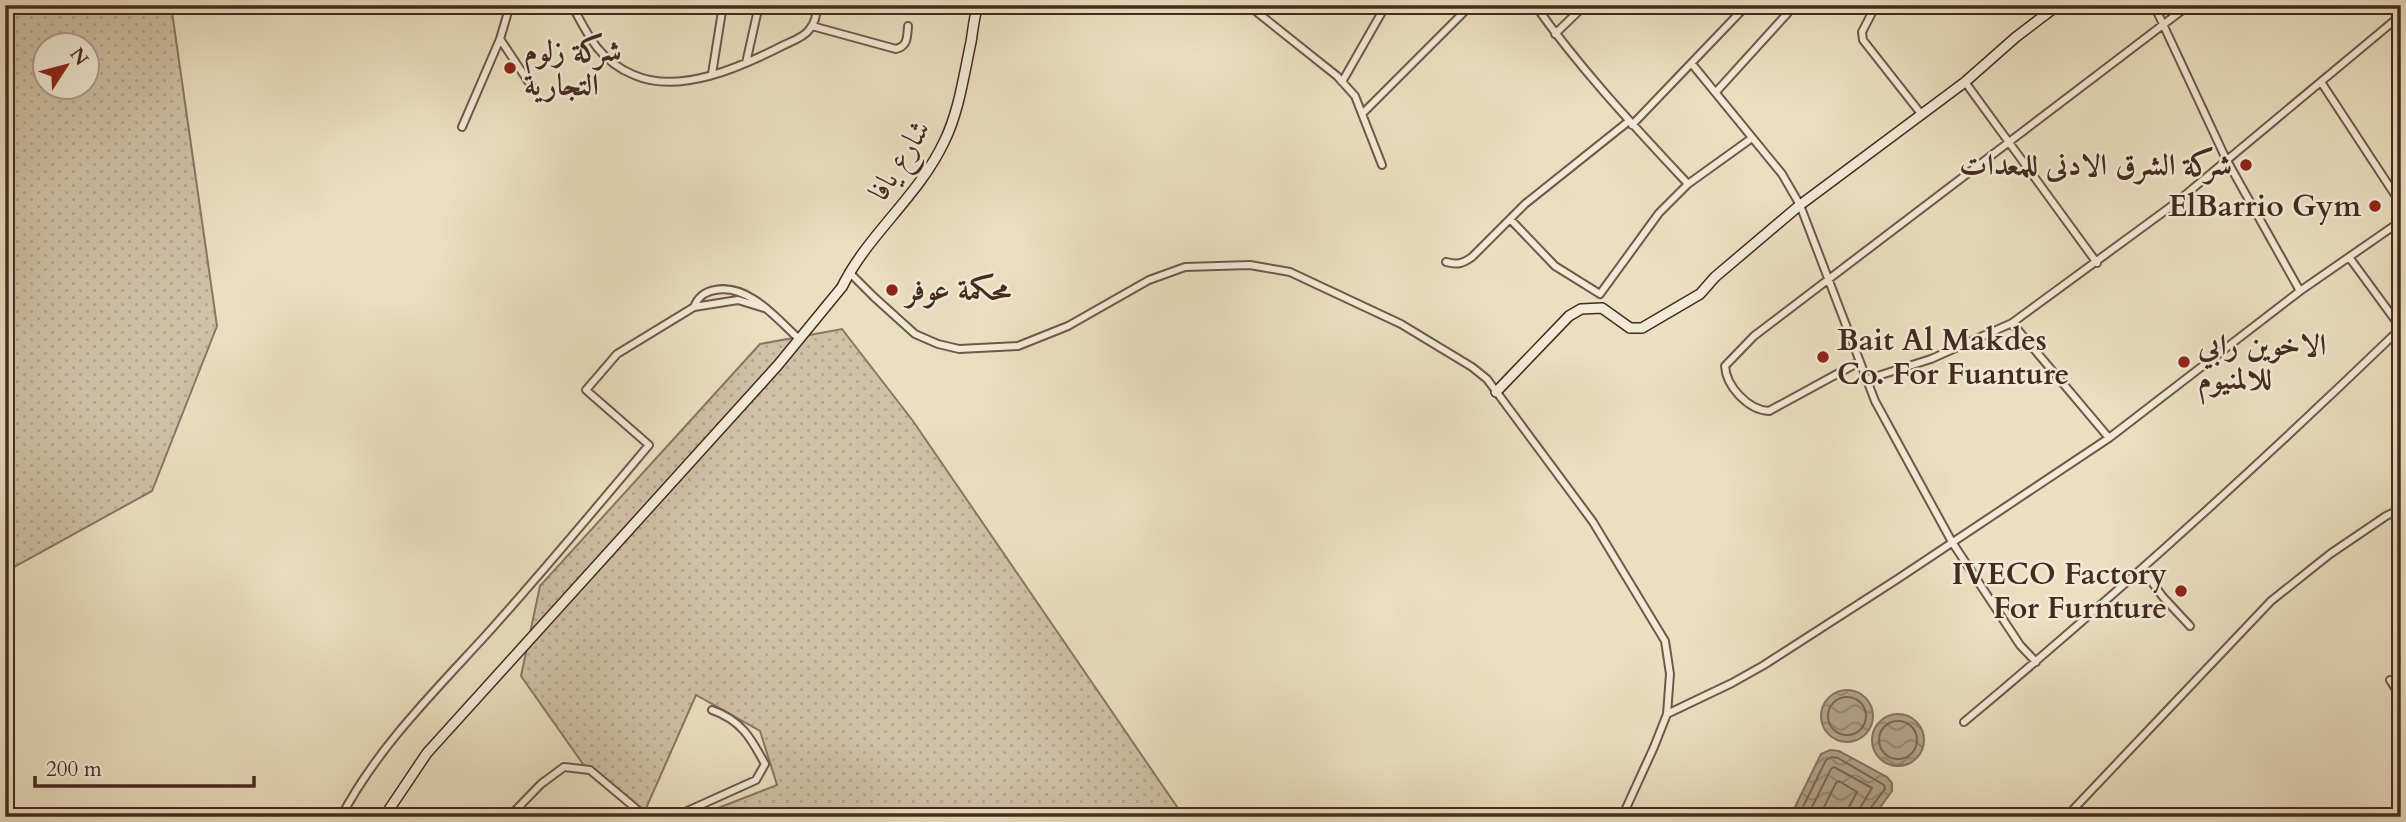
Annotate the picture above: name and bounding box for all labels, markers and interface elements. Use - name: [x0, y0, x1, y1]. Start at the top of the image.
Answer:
- place label: شركة زلوم التجارية: [524, 31, 622, 106]
- north arrow: [32, 32, 102, 102]
- text: N: [64, 42, 95, 71]
- marker: شركة زلوم التجارية: [502, 60, 518, 76]
- street label: شارع يافا: [859, 112, 944, 211]
- place label: شركة الشرق الادنى للمعدات: [1959, 145, 2232, 186]
- marker: شركة الشرق الادنى للمعدات: [2238, 157, 2254, 173]
- place label: ElBarrio Gym: [2168, 186, 2361, 227]
- marker: ElBarrio Gym: [2367, 198, 2383, 214]
- place label: محكمة عوفر: [903, 270, 1012, 311]
- marker: محكمة عوفر: [884, 282, 900, 298]
- place label: Bait Al Makdes Co. For Fuanture: [1837, 320, 2069, 395]
- place label: الاخوين رابي للالمنيوم: [2197, 325, 2326, 405]
- marker: Bait Al Makdes Co. For Fuanture: [1815, 349, 1831, 365]
- marker: الاخوين رابي للالمنيوم: [2176, 354, 2192, 370]
- place label: IVECO Factory For Furnture: [1952, 554, 2167, 629]
- marker: IVECO Factory For Furnture: [2173, 583, 2189, 599]
- scale bar: [35, 745, 254, 789]
- text: 200 m: [46, 755, 102, 784]

